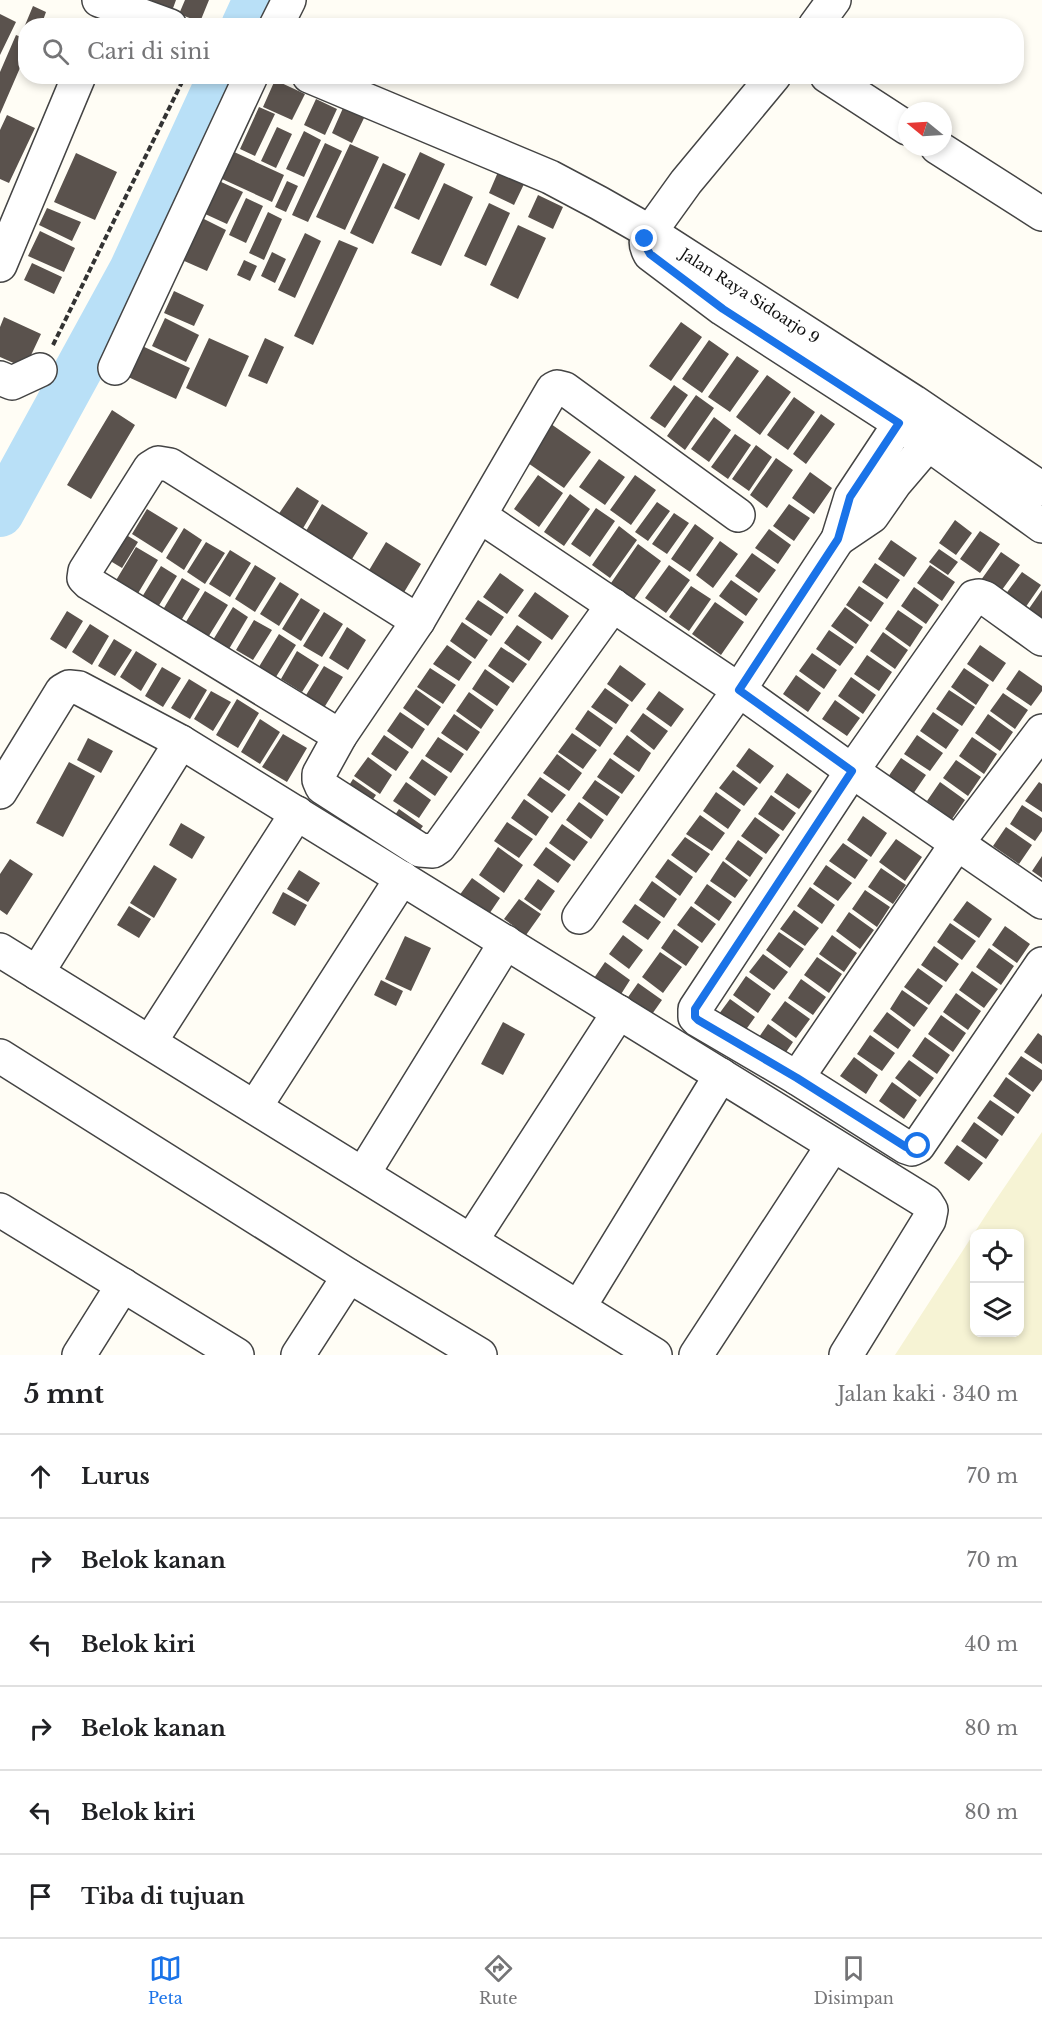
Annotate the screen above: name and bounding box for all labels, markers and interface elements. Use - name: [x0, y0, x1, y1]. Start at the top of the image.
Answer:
- search box: [18, 18, 1024, 84]
- icon: search: [39, 35, 72, 68]
- text: Cari di sini: [87, 38, 210, 65]
- north arrow: [898, 102, 952, 156]
- route end: [631, 225, 657, 251]
- street label: Jalan Raya Sidoarjo 9: [675, 243, 823, 348]
- route start: [904, 1132, 930, 1158]
- map controls: [970, 1229, 1024, 1337]
- button: locate: [970, 1229, 1024, 1283]
- button: layers: [970, 1283, 1024, 1337]
- text: 5 mnt: [24, 1378, 104, 1410]
- text: Jalan kaki · 340 m: [837, 1382, 1018, 1406]
- icon: ahead: [24, 1460, 57, 1493]
- text: Lurus: [81, 1463, 150, 1490]
- text: 70 m: [966, 1464, 1018, 1488]
- icon: right: [24, 1544, 57, 1577]
- text: Belok kanan: [81, 1547, 226, 1574]
- text: 70 m: [966, 1548, 1018, 1572]
- icon: left: [24, 1628, 57, 1661]
- text: Belok kiri: [81, 1631, 195, 1658]
- text: 40 m: [965, 1632, 1018, 1656]
- icon: right: [24, 1712, 57, 1745]
- text: Belok kanan: [81, 1715, 226, 1742]
- text: 80 m: [964, 1716, 1018, 1740]
- icon: left: [24, 1796, 57, 1829]
- text: Belok kiri: [81, 1799, 195, 1826]
- text: 80 m: [964, 1800, 1018, 1824]
- icon: arrive: [24, 1880, 57, 1913]
- text: Tiba di tujuan: [81, 1883, 245, 1910]
- tab: Peta: [148, 1952, 183, 2008]
- tab: Rute: [479, 1952, 517, 2008]
- tab: Disimpan: [814, 1952, 894, 2008]

